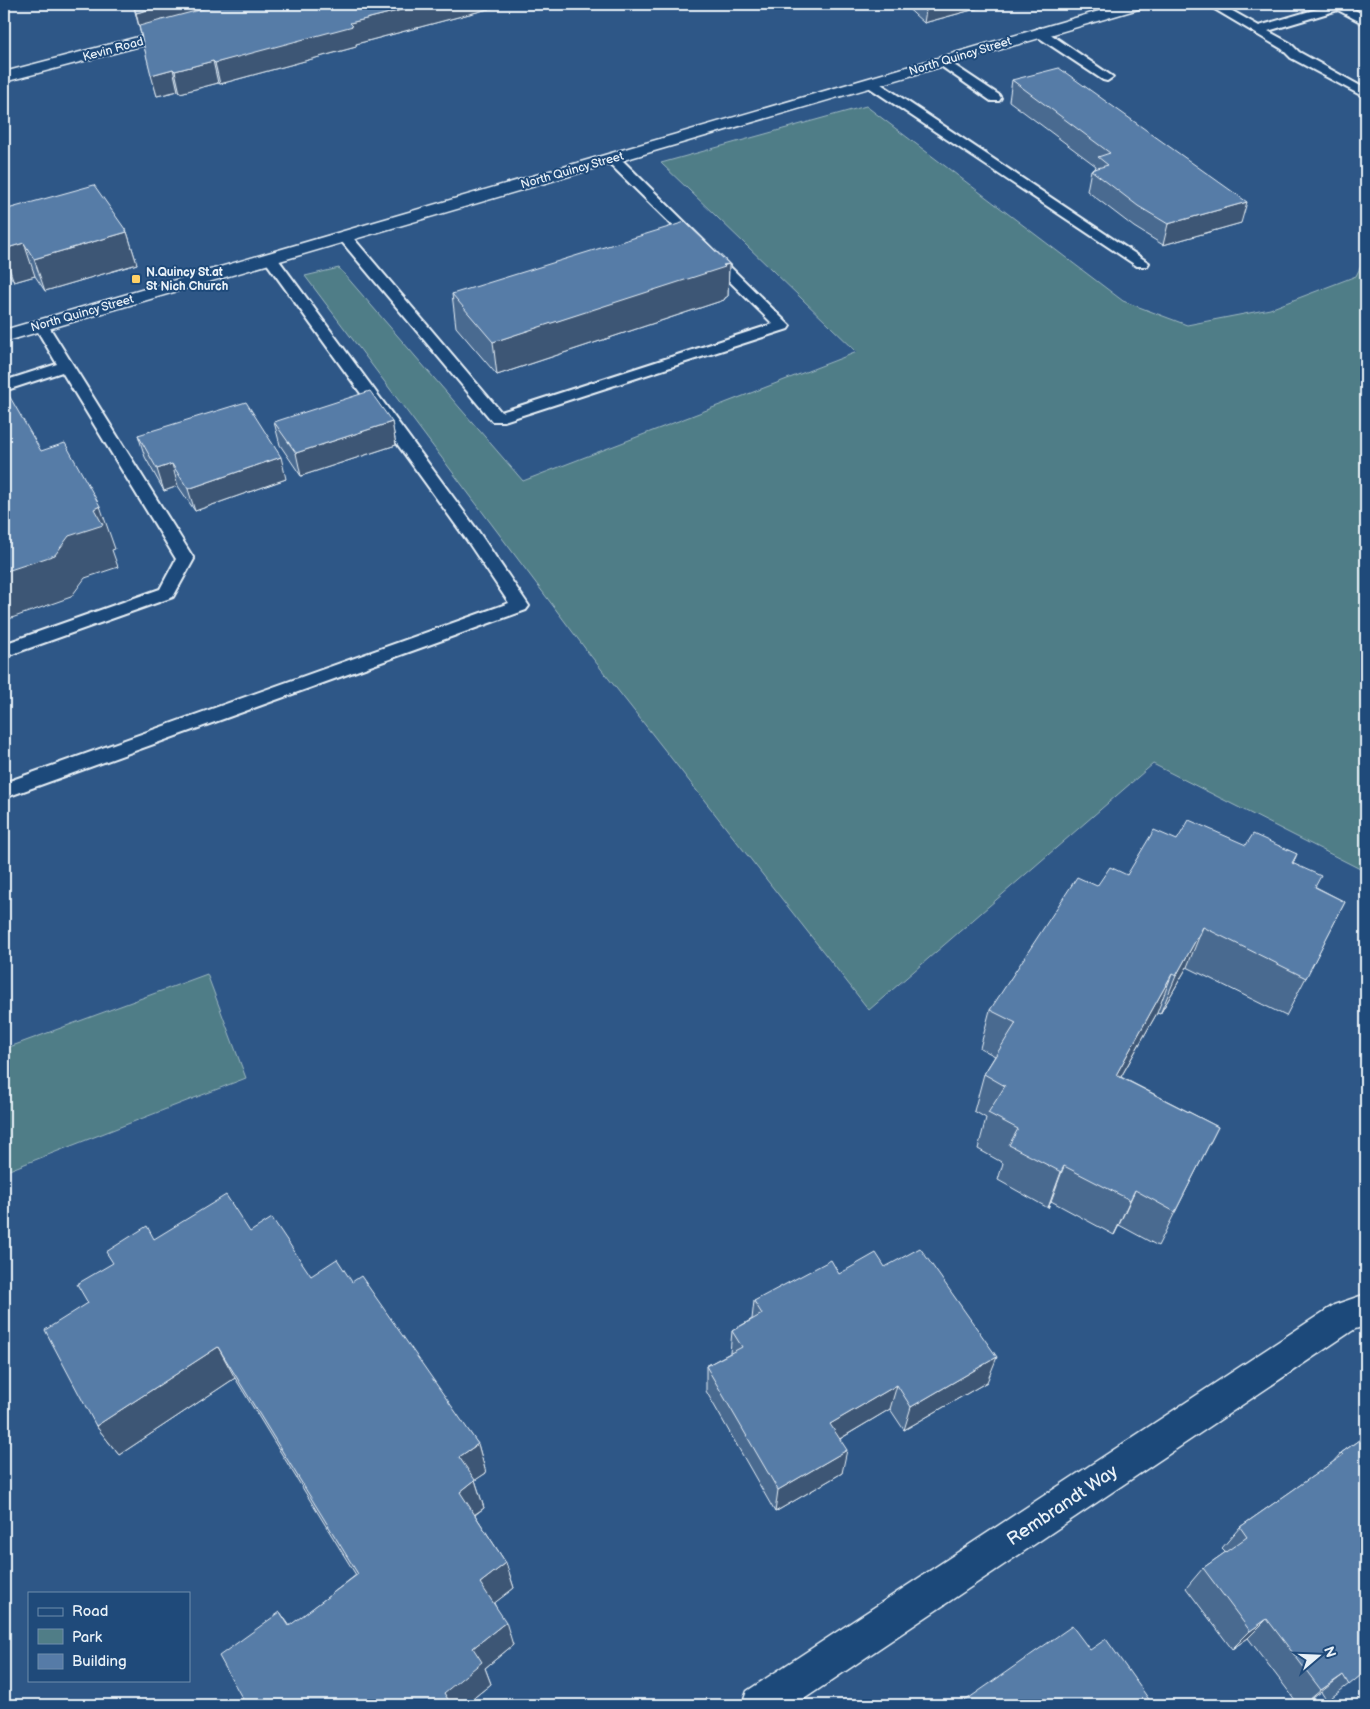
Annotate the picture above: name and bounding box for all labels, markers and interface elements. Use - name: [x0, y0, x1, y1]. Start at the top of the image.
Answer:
- street label: Kevin Road: [81, 34, 145, 65]
- street label: North Quincy Street: [907, 34, 1013, 79]
- street label: North Quincy Street: [519, 149, 626, 192]
- place label: N.Quincy St.at St Nich Church: [146, 265, 228, 294]
- marker: N.Quincy St.at St Nich Church: [130, 273, 142, 285]
- street label: North Quincy Street: [29, 292, 136, 335]
- street label: Rembrandt Way: [1003, 1460, 1122, 1550]
- legend: [28, 1592, 190, 1682]
- text: Road: [72, 1602, 108, 1621]
- text: Park: [72, 1628, 103, 1647]
- north arrow: [1292, 1632, 1342, 1682]
- text: N: [1320, 1644, 1340, 1660]
- text: Building: [72, 1652, 127, 1671]

